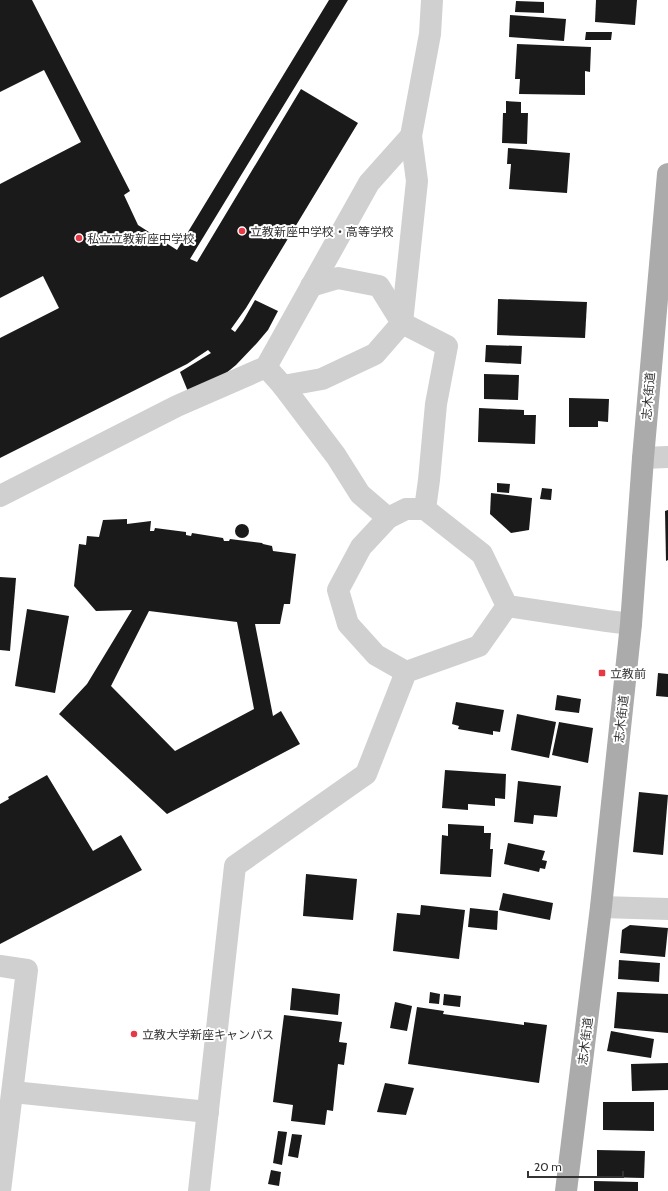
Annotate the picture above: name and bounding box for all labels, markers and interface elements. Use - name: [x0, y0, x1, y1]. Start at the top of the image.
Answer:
- place label: 立教新座中学校・高等学校: [250, 224, 394, 239]
- marker: 立教新座中学校・高等学校: [237, 226, 247, 236]
- place label: 私立立教新座中学校: [87, 231, 195, 246]
- marker: 私立立教新座中学校: [74, 233, 84, 243]
- street label: 志木街道: [638, 371, 658, 421]
- place label: 立教前: [610, 666, 646, 681]
- marker: 立教前: [597, 668, 607, 678]
- street label: 志木街道: [611, 694, 631, 744]
- street label: 志木街道: [575, 1016, 595, 1066]
- place label: 立教大学新座キャンパス: [142, 1027, 274, 1042]
- marker: 立教大学新座キャンパス: [129, 1029, 139, 1039]
- scale bar: [528, 1153, 623, 1179]
- text: 20 m: [534, 1159, 562, 1174]

